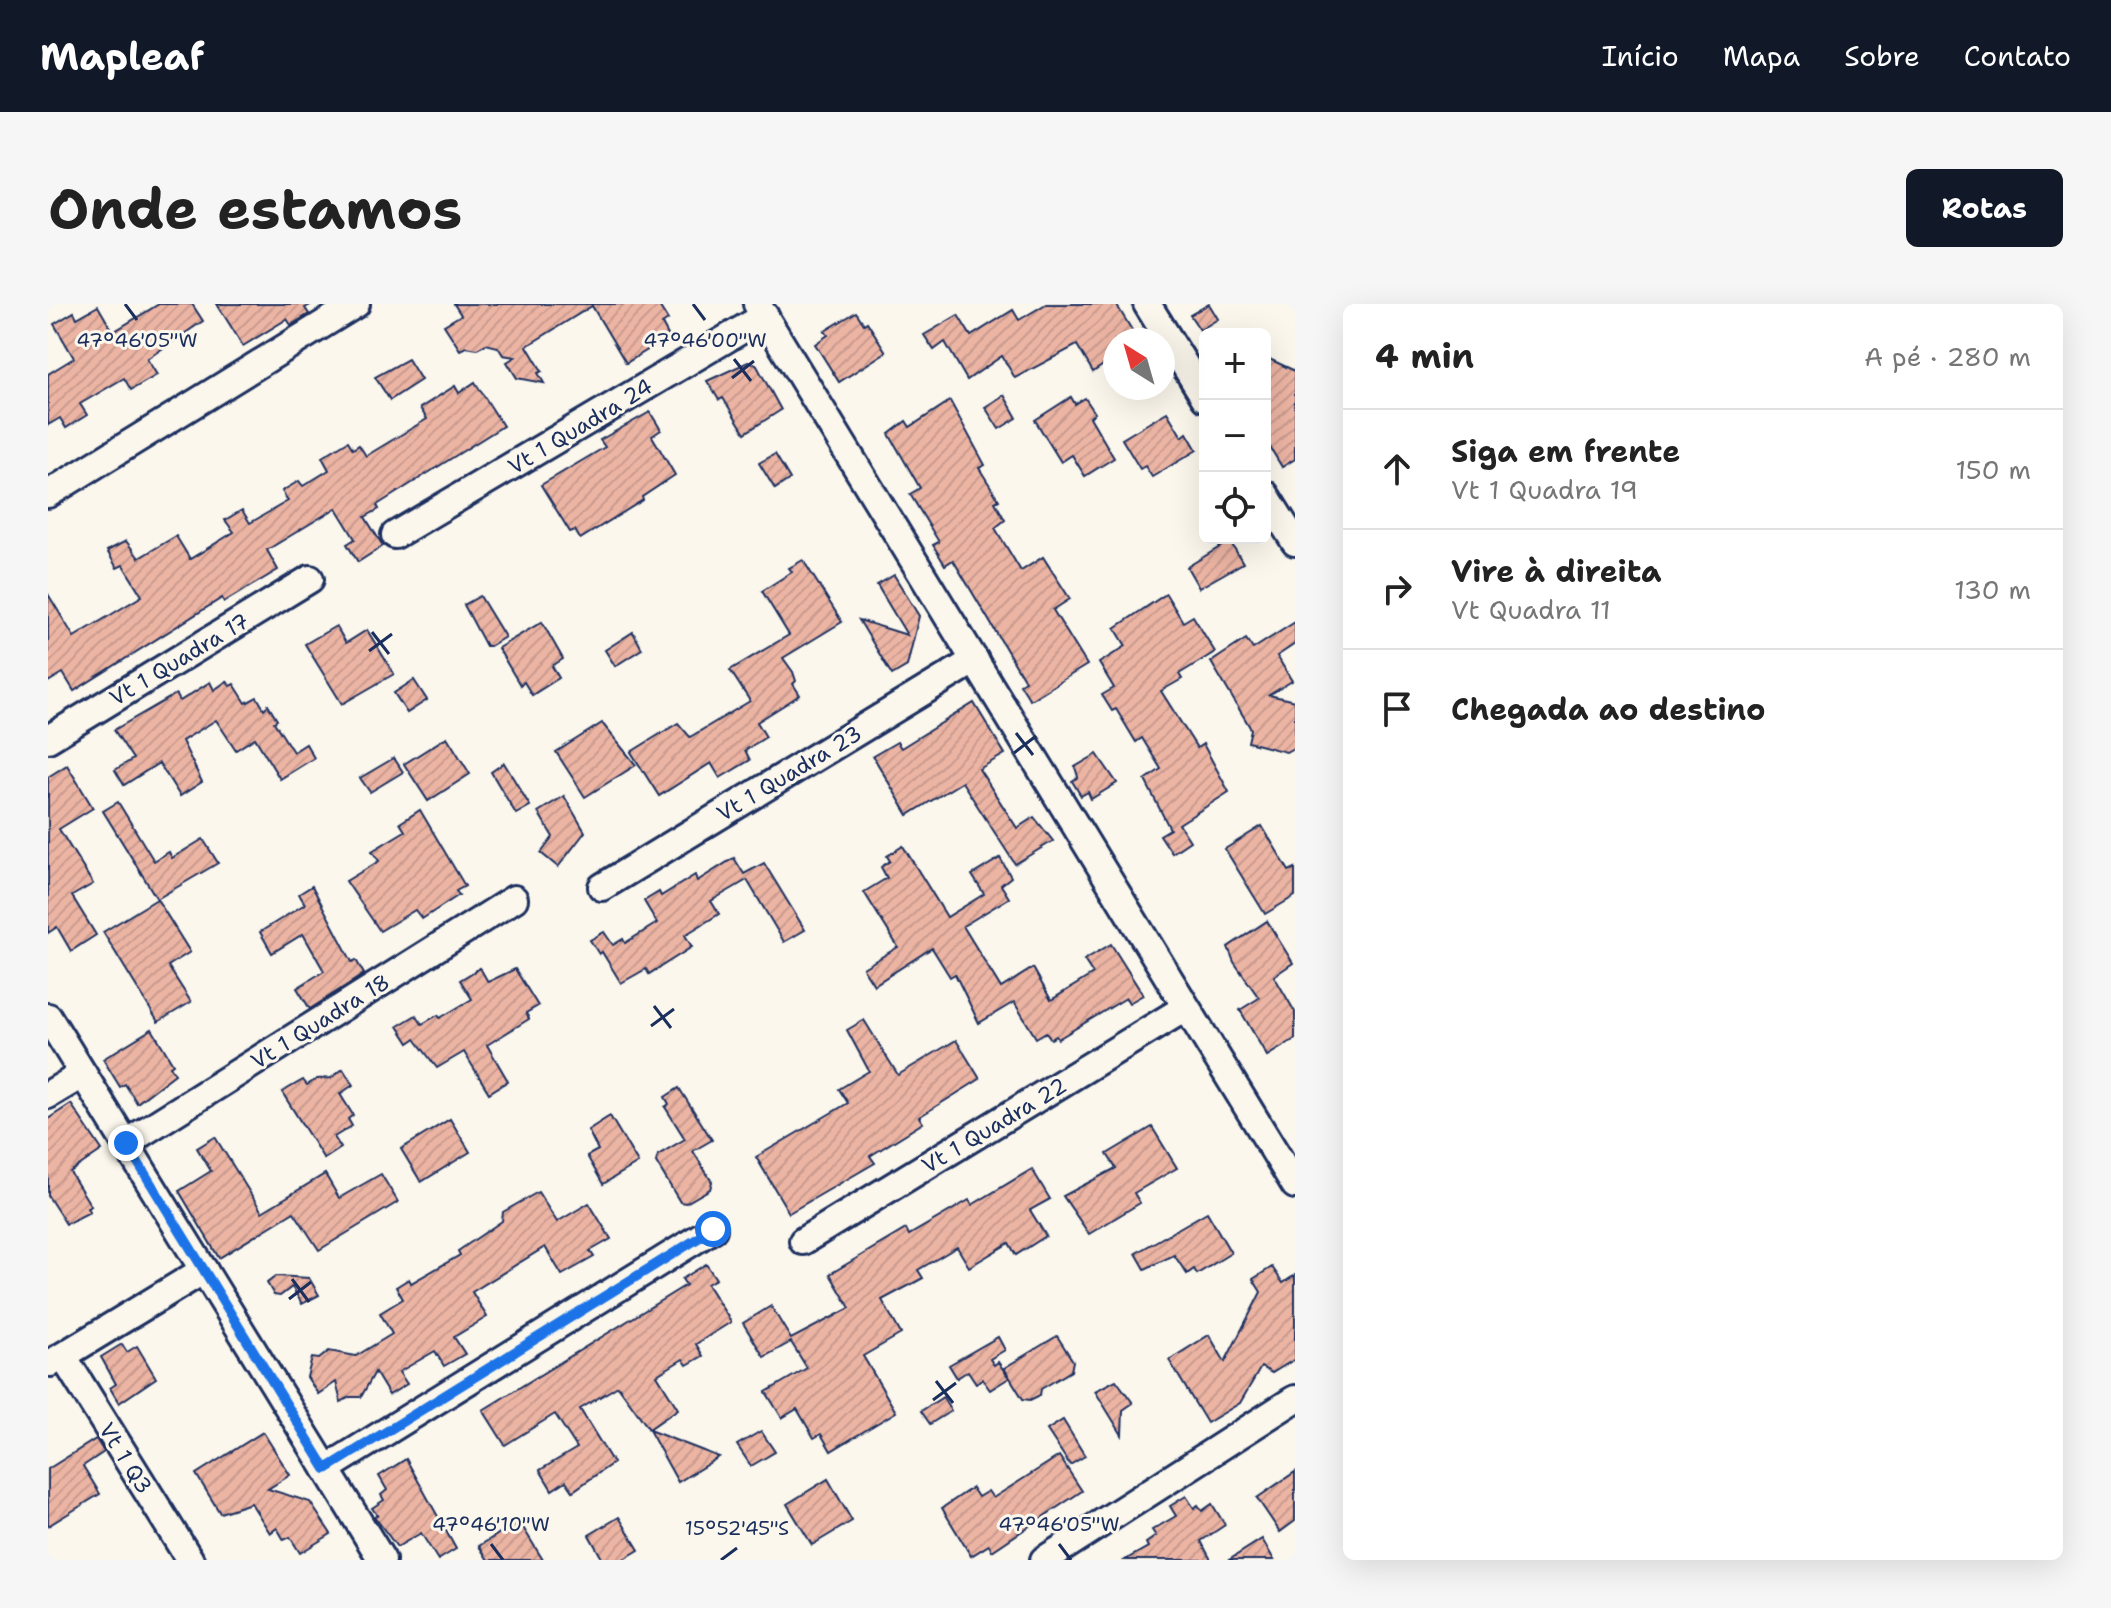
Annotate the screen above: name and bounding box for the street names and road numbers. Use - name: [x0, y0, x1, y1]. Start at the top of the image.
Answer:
- street label: Vt 1 Quadra 24: [503, 372, 658, 481]
- street label: Vt 1 Quadra 17: [104, 606, 254, 712]
- street label: Vt 1 Quadra 23: [711, 719, 867, 828]
- street label: Vt 1 Quadra 18: [245, 967, 395, 1076]
- street label: Vt 1 Quadra 22: [916, 1071, 1072, 1180]
- street label: Vt 1 Q3: [92, 1417, 159, 1499]

